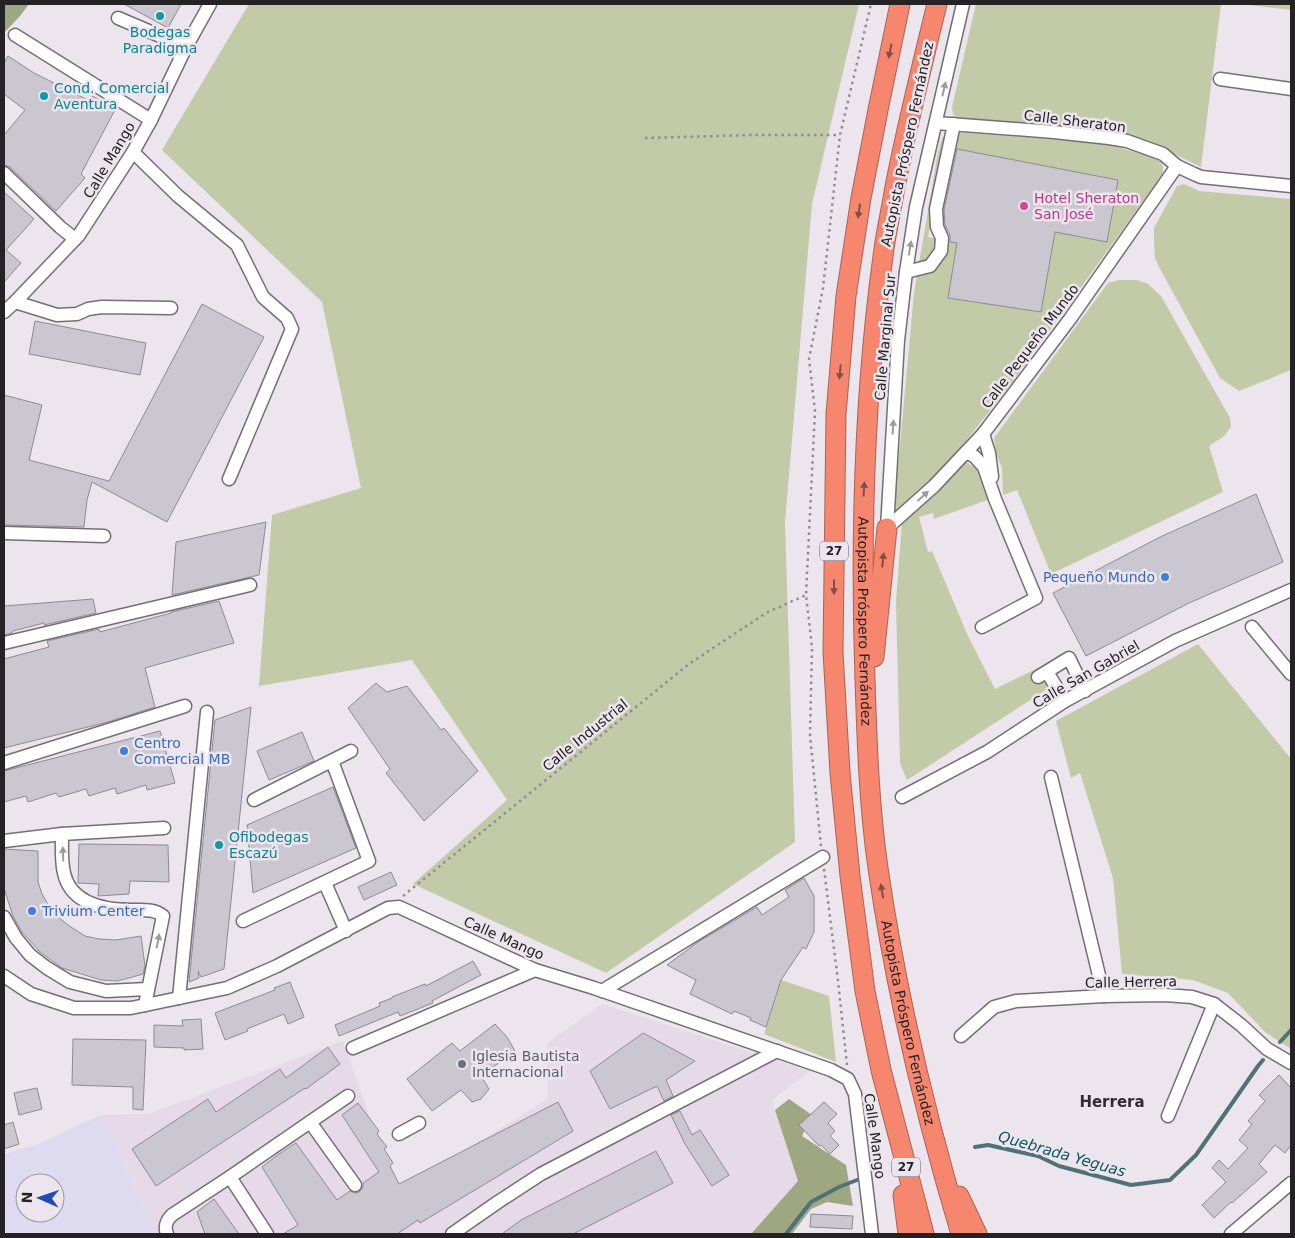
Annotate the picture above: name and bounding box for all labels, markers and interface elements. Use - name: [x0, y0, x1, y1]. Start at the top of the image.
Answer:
- marker: Bodegas Paradigma: [154, 10, 166, 22]
- place label: Bodegas Paradigma: [123, 24, 197, 56]
- street label: Autopista Próspero Fernández: [877, 40, 937, 248]
- one-way arrow: [886, 44, 894, 59]
- place label: Cond. Comercial Aventura: [54, 80, 169, 112]
- one-way arrow: [940, 82, 948, 97]
- marker: Cond. Comercial Aventura: [38, 90, 50, 102]
- street label: Calle Sheraton: [1023, 107, 1127, 135]
- street label: Calle Mango: [80, 119, 138, 201]
- place label: Hotel Sheraton San José: [1034, 190, 1139, 222]
- marker: Hotel Sheraton San José: [1018, 200, 1030, 212]
- one-way arrow: [855, 203, 863, 219]
- one-way arrow: [906, 240, 914, 256]
- street label: Calle Marginal Sur: [871, 273, 899, 401]
- street label: Calle Pequeño Mundo: [978, 281, 1082, 411]
- one-way arrow: [836, 364, 844, 380]
- one-way arrow: [889, 419, 897, 435]
- one-way arrow: [861, 481, 869, 497]
- one-way arrow: [917, 491, 929, 502]
- street label: Autopista Próspero Fernández: [855, 517, 875, 726]
- road number: 27: [820, 542, 848, 560]
- one-way arrow: [880, 552, 888, 568]
- place label: Pequeño Mundo: [1043, 569, 1155, 585]
- marker: Pequeño Mundo: [1159, 571, 1171, 583]
- one-way arrow: [829, 579, 837, 595]
- street label: Calle San Gabriel: [1030, 637, 1142, 711]
- street label: Calle Industrial: [539, 696, 631, 774]
- place label: Centro Comercial MB: [134, 735, 230, 767]
- marker: Centro Comercial MB: [118, 745, 130, 757]
- place label: Ofibodegas Escazú: [229, 829, 309, 861]
- marker: Ofibodegas Escazú: [213, 839, 225, 851]
- one-way arrow: [58, 846, 66, 862]
- one-way arrow: [877, 883, 885, 899]
- place label: Trivium Center: [41, 903, 145, 919]
- marker: Trivium Center: [26, 905, 38, 917]
- street label: Calle Mango: [461, 913, 547, 963]
- street label: Autopista Próspero Fernández: [878, 919, 938, 1127]
- one-way arrow: [154, 934, 162, 949]
- street label: Calle Herrera: [1085, 973, 1177, 991]
- place label: Iglesia Bautista Internacional: [472, 1048, 580, 1080]
- marker: Iglesia Bautista Internacional: [456, 1058, 468, 1070]
- street label: Calle Mango: [861, 1092, 889, 1180]
- district label: Herrera: [1079, 1093, 1145, 1111]
- water label: Quebrada Yeguas: [996, 1127, 1128, 1181]
- road number: 27: [892, 1158, 920, 1176]
- north arrow: [15, 1173, 65, 1223]
- text: N: [19, 1191, 35, 1204]

